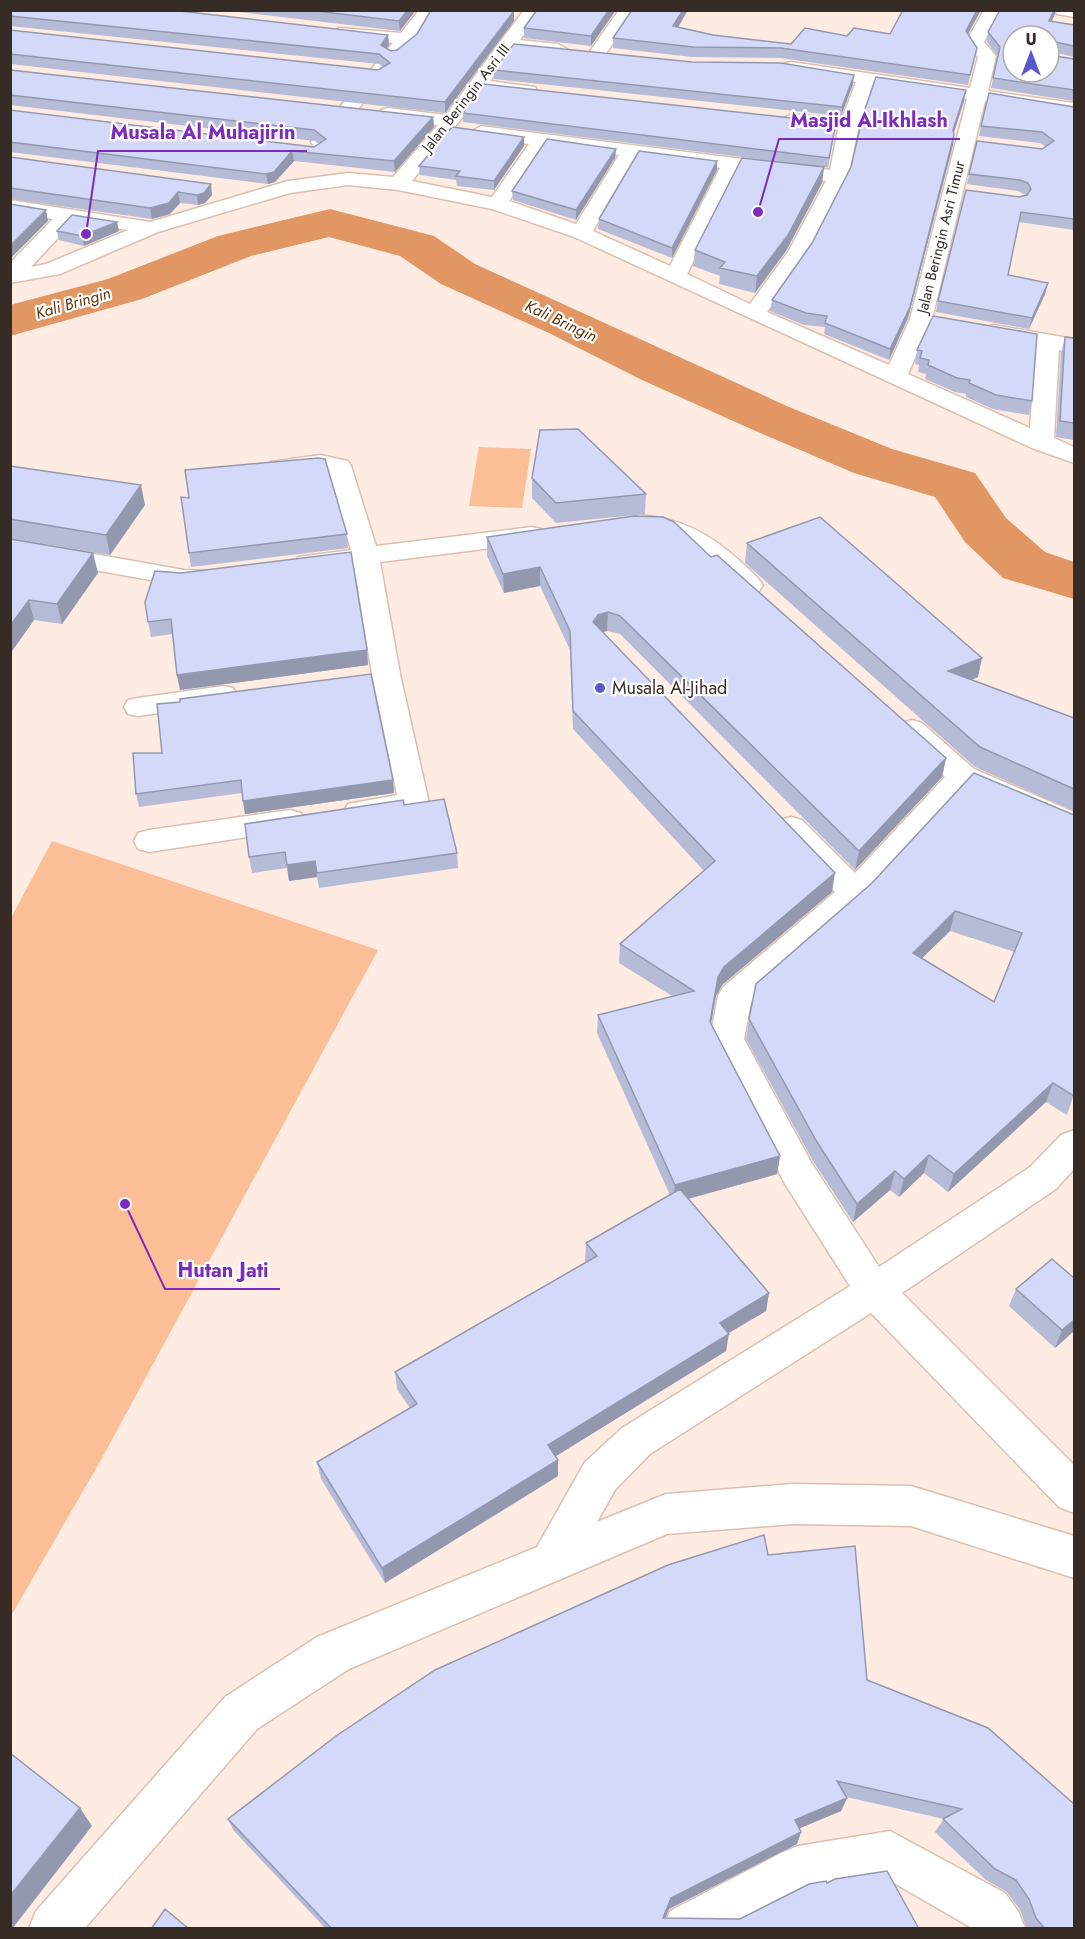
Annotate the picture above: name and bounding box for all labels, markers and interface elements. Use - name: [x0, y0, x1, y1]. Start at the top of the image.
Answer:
- north arrow: [1001, 24, 1061, 84]
- text: U: [1025, 28, 1037, 51]
- street label: Jalan Beringin Asri III: [415, 39, 515, 158]
- callout: Masjid Al-Ikhlash: [779, 101, 960, 139]
- text: Masjid Al-Ikhlash: [790, 106, 948, 135]
- callout: Musala Al Muhajirin: [98, 113, 307, 151]
- text: Musala Al Muhajirin: [110, 118, 296, 147]
- street label: Jalan Beringin Asri Timur: [911, 157, 971, 318]
- water label: Kali Bringin: [33, 281, 113, 325]
- water label: Kali Bringin: [521, 294, 601, 348]
- place label: Musala Al-Jihad: [612, 675, 727, 701]
- marker: Musala Al-Jihad: [593, 681, 607, 695]
- callout: Hutan Jati: [165, 1251, 280, 1289]
- text: Hutan Jati: [177, 1256, 269, 1285]

